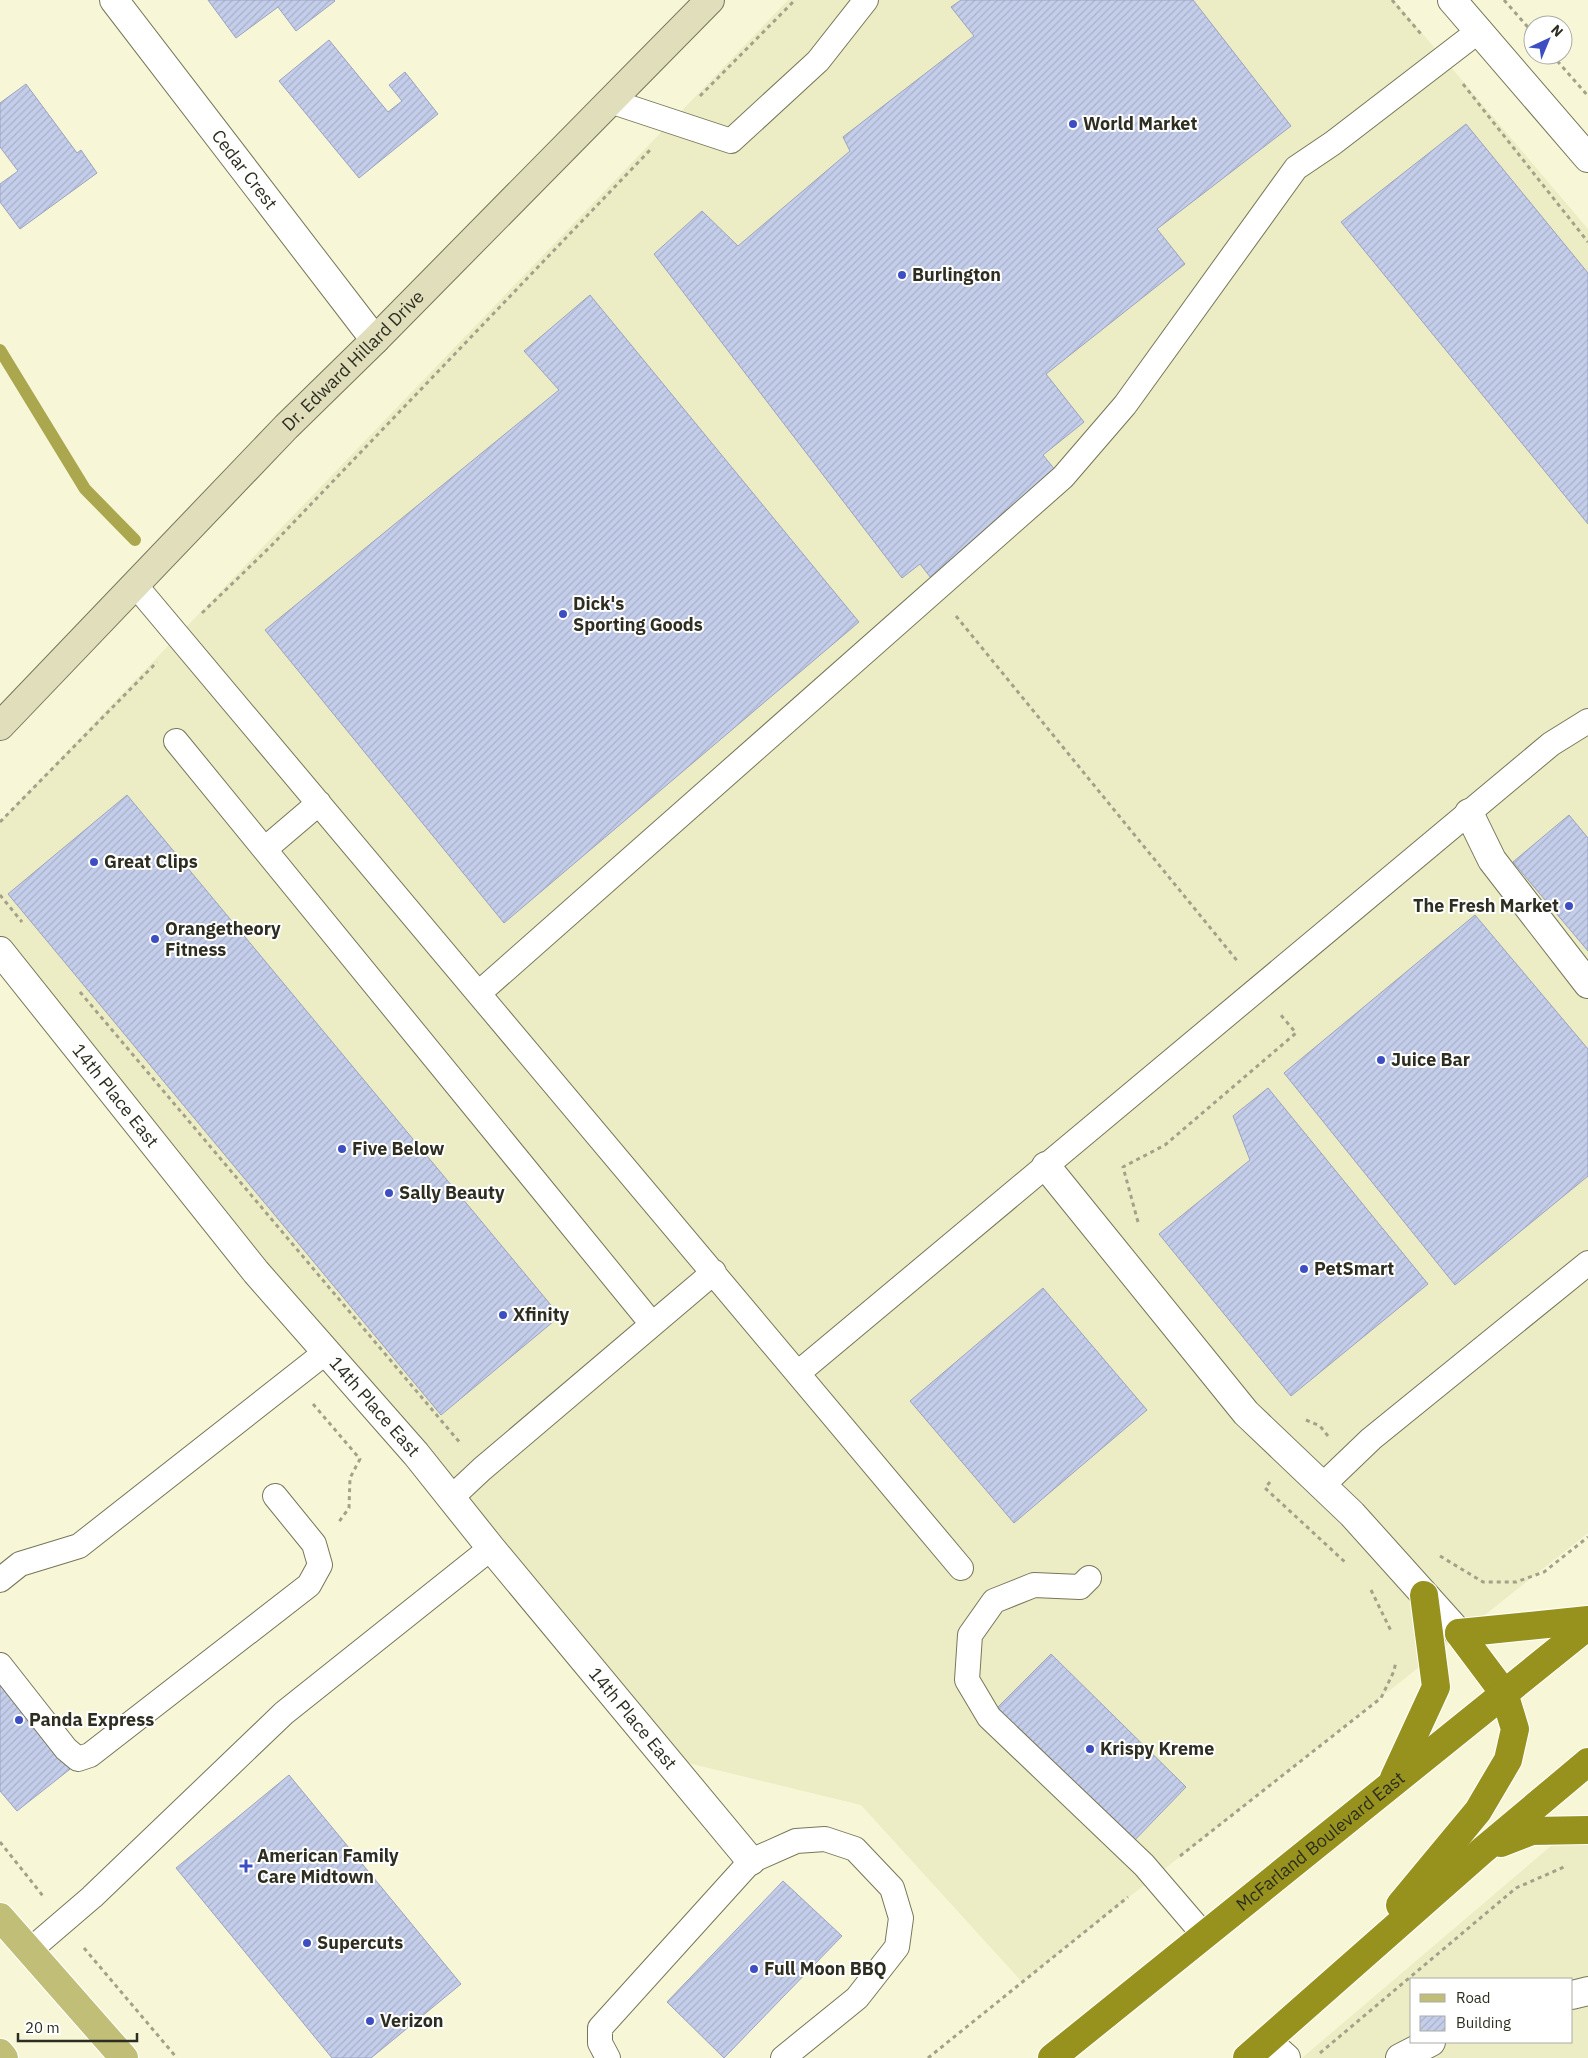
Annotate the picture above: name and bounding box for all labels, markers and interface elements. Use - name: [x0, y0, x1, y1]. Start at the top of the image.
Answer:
- north arrow: [1523, 15, 1573, 65]
- text: N: [1547, 21, 1567, 41]
- place label: World Market: [1083, 112, 1197, 135]
- marker: World Market: [1067, 118, 1079, 130]
- street label: Cedar Crest: [207, 125, 283, 214]
- place label: Burlington: [912, 263, 1001, 286]
- marker: Burlington: [896, 269, 908, 281]
- street label: Dr. Edward Hillard Drive: [277, 285, 429, 436]
- place label: Dick's Sporting Goods: [573, 592, 703, 636]
- marker: Dick's Sporting Goods: [557, 608, 569, 620]
- place label: Great Clips: [104, 850, 198, 873]
- marker: Great Clips: [88, 856, 100, 868]
- place label: The Fresh Market: [1413, 894, 1559, 917]
- marker: The Fresh Market: [1563, 900, 1575, 912]
- place label: Orangetheory Fitness: [165, 917, 281, 961]
- marker: Orangetheory Fitness: [149, 933, 161, 945]
- street label: 14th Place East: [67, 1039, 164, 1152]
- place label: Juice Bar: [1391, 1048, 1470, 1071]
- marker: Juice Bar: [1375, 1054, 1387, 1066]
- place label: Five Below: [352, 1137, 444, 1160]
- marker: Five Below: [336, 1143, 348, 1155]
- place label: Sally Beauty: [399, 1181, 505, 1204]
- marker: Sally Beauty: [383, 1187, 395, 1199]
- place label: PetSmart: [1314, 1257, 1394, 1280]
- marker: PetSmart: [1298, 1263, 1310, 1275]
- place label: Xfinity: [513, 1303, 570, 1326]
- marker: Xfinity: [497, 1309, 509, 1321]
- street label: 14th Place East: [325, 1351, 425, 1461]
- street label: 14th Place East: [584, 1662, 682, 1774]
- place label: Panda Express: [29, 1708, 154, 1731]
- marker: Panda Express: [13, 1714, 25, 1726]
- place label: Krispy Kreme: [1100, 1737, 1214, 1760]
- marker: Krispy Kreme: [1084, 1743, 1096, 1755]
- street label: McFarland Boulevard East: [1231, 1766, 1409, 1916]
- place label: American Family Care Midtown: [257, 1844, 399, 1888]
- marker: American Family Care Midtown: [239, 1859, 253, 1873]
- place label: Supercuts: [317, 1931, 403, 1954]
- marker: Supercuts: [301, 1937, 313, 1949]
- place label: Full Moon BBQ: [764, 1957, 887, 1980]
- marker: Full Moon BBQ: [748, 1963, 760, 1975]
- legend: [1410, 1978, 1573, 2043]
- text: Road: [1456, 1988, 1491, 2007]
- place label: Verizon: [380, 2009, 444, 2032]
- scale bar: [18, 2010, 136, 2042]
- text: Building: [1456, 2013, 1511, 2032]
- marker: Verizon: [364, 2015, 376, 2027]
- text: 20 m: [25, 2018, 60, 2037]

